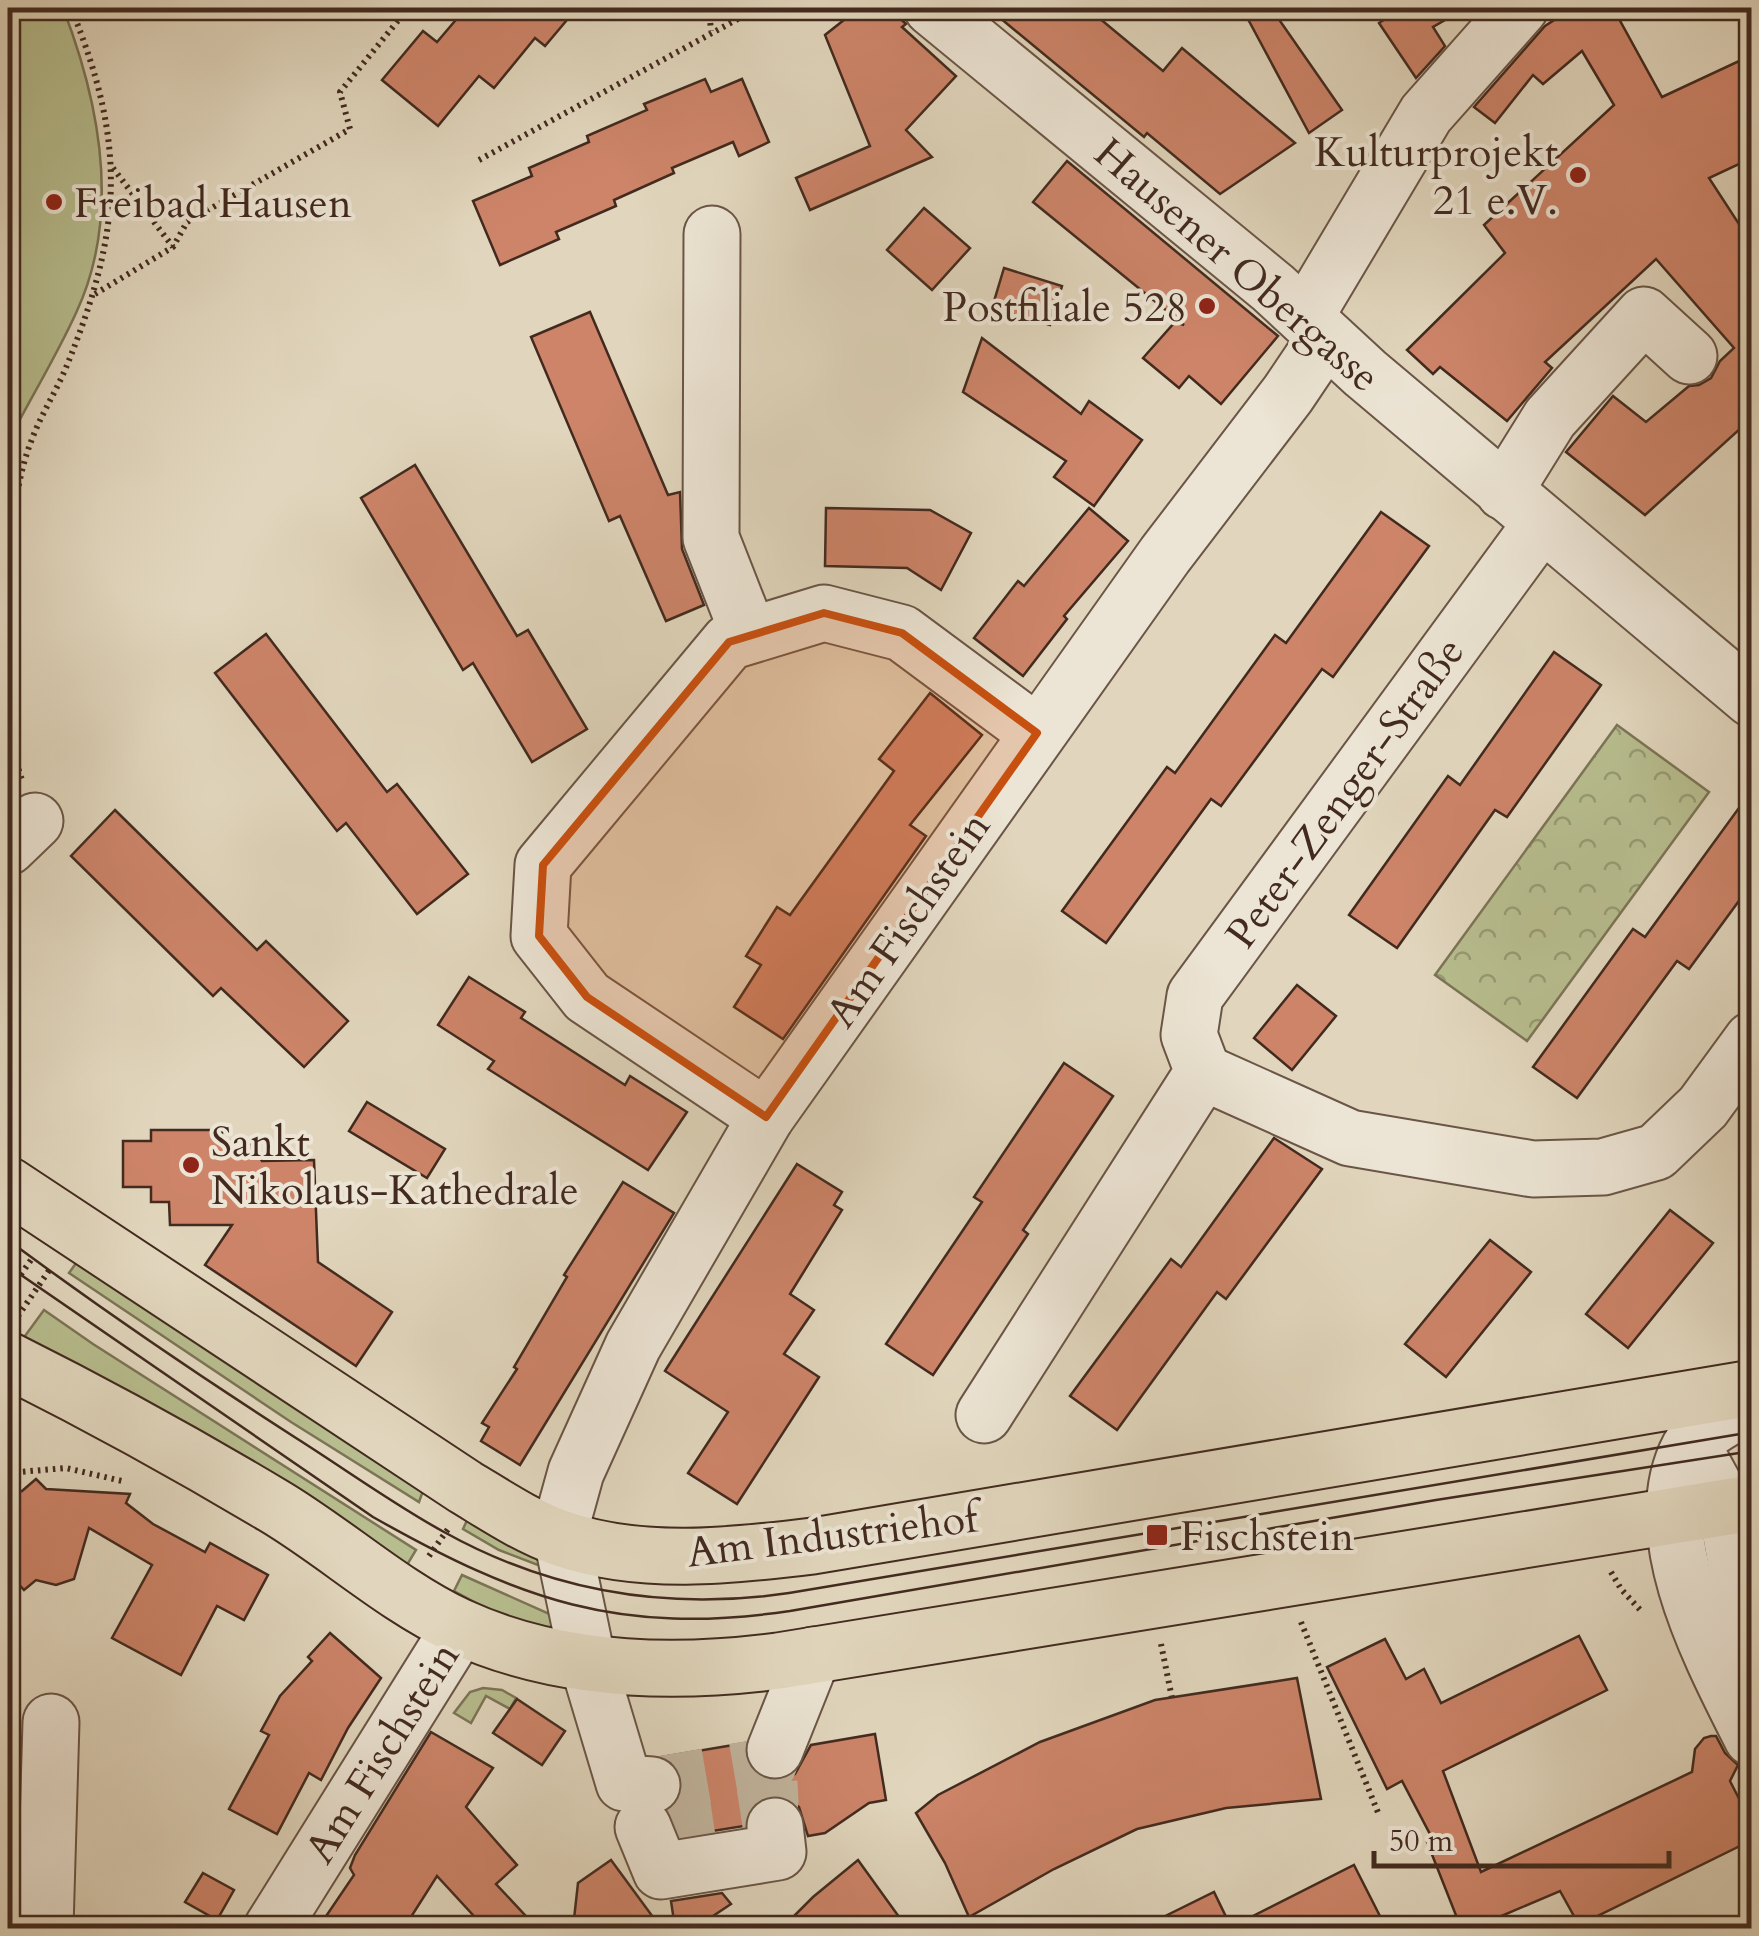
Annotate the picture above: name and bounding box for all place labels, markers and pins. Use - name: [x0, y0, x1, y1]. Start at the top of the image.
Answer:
- place label: Kulturprojekt 21 e.V.: [1314, 124, 1558, 229]
- marker: Kulturprojekt 21 e.V.: [1567, 164, 1589, 186]
- place label: Freibad Hausen: [74, 175, 352, 232]
- marker: Freibad Hausen: [43, 191, 65, 213]
- place label: Postfiliale 528: [942, 279, 1187, 336]
- marker: Postfiliale 528: [1196, 295, 1218, 317]
- place label: Sankt Nikolaus-Kathedrale: [211, 1114, 579, 1219]
- marker: Sankt Nikolaus-Kathedrale: [180, 1154, 202, 1176]
- place label: Fischstein: [1180, 1508, 1354, 1565]
- marker: Fischstein: [1144, 1522, 1170, 1548]

